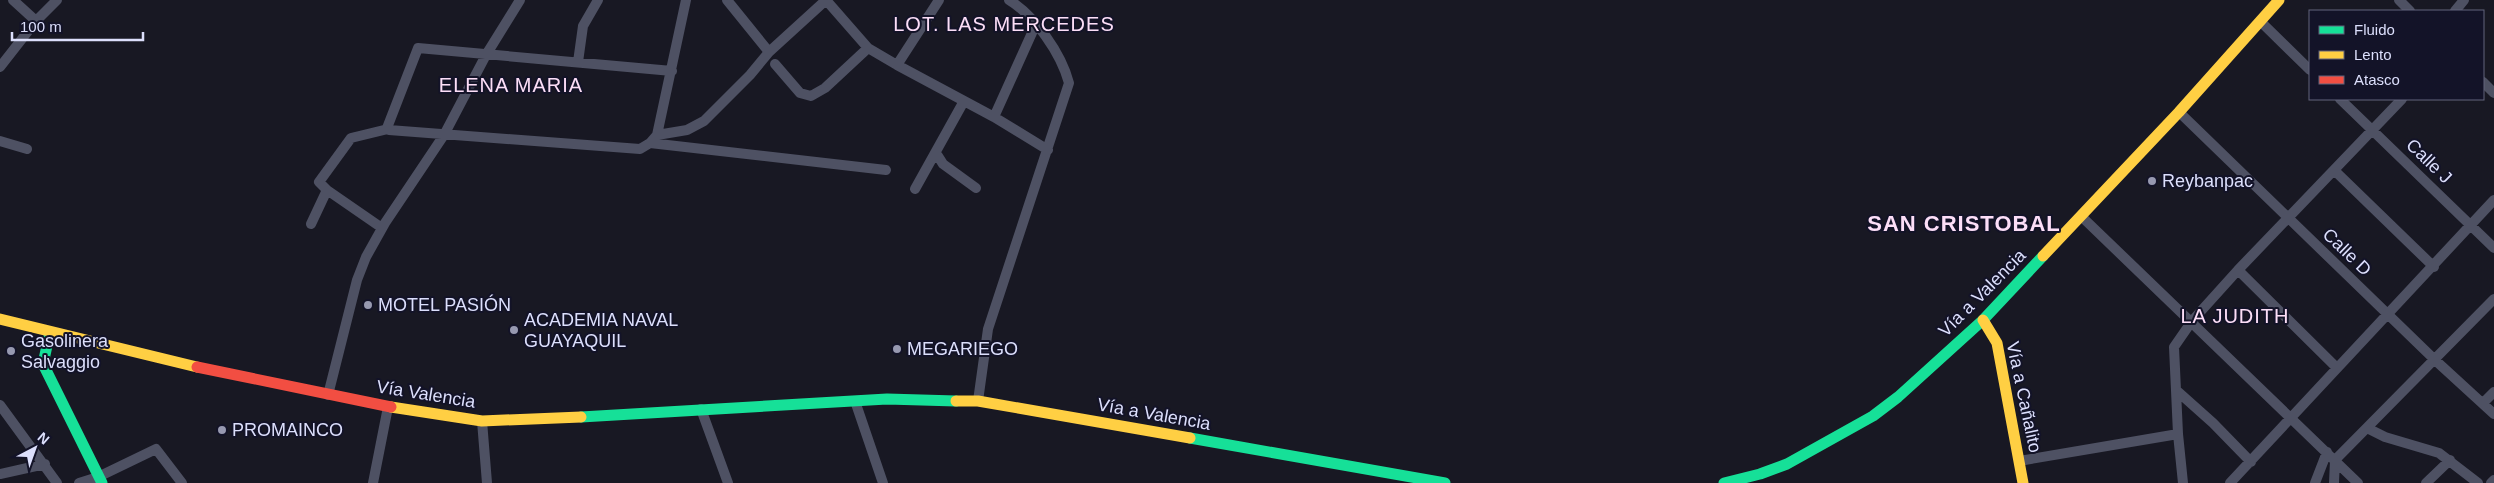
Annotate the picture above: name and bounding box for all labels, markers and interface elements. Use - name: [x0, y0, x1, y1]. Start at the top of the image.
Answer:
- scale bar: [12, 10, 144, 42]
- legend: [2309, 10, 2484, 100]
- district label: LOT. LAS MERCEDES: [893, 13, 1115, 35]
- text: 100 m: [20, 18, 62, 35]
- text: Fluido: [2354, 21, 2395, 38]
- text: Lento: [2354, 46, 2392, 63]
- text: Atasco: [2354, 71, 2400, 88]
- district label: ELENA MARIA: [439, 74, 583, 96]
- street label: Calle J: [2402, 135, 2456, 187]
- place label: Reybanpac: [2162, 171, 2253, 191]
- marker: Reybanpac: [2146, 175, 2158, 187]
- district label: SAN CRISTOBAL: [1867, 211, 2061, 236]
- street label: Calle D: [2319, 224, 2375, 280]
- street label: Vía a Valencia: [1934, 245, 2030, 341]
- place label: MOTEL PASIÓN: [378, 294, 511, 315]
- marker: MOTEL PASIÓN: [362, 299, 374, 311]
- district label: LA JUDITH: [2180, 305, 2290, 327]
- place label: ACADEMIA NAVAL GUAYAQUIL: [524, 310, 678, 351]
- marker: ACADEMIA NAVAL GUAYAQUIL: [508, 324, 520, 336]
- place label: Gasolinera Salvaggio: [21, 331, 109, 372]
- place label: MEGARIEGO: [907, 339, 1018, 359]
- street label: Vía a Cañalito: [2002, 340, 2046, 454]
- marker: MEGARIEGO: [891, 343, 903, 355]
- marker: Gasolinera Salvaggio: [5, 345, 17, 357]
- street label: Vía Valencia: [375, 376, 478, 412]
- street label: Vía a Valencia: [1096, 394, 1213, 434]
- place label: PROMAINCO: [232, 420, 343, 440]
- north arrow: [10, 423, 60, 473]
- marker: PROMAINCO: [216, 424, 228, 436]
- text: N: [34, 429, 53, 448]

